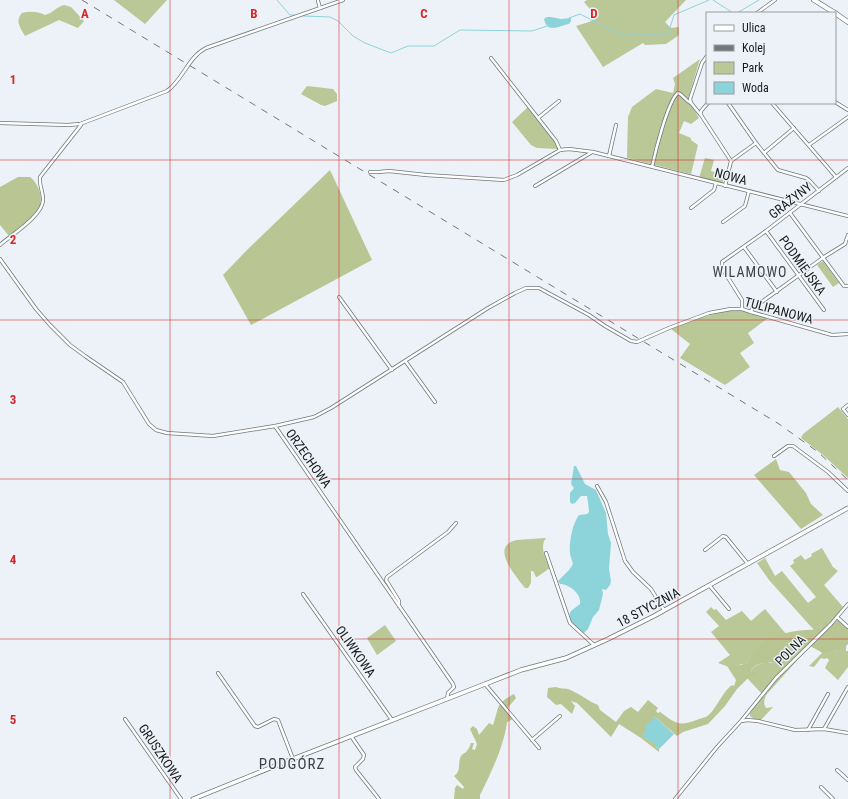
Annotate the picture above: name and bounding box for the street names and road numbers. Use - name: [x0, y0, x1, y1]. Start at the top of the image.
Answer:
- street label: NOWA: [713, 165, 749, 188]
- street label: GRAŻYNY: [766, 179, 815, 222]
- street label: PODMIEJSKA: [776, 233, 829, 298]
- street label: TULIPANOWA: [743, 294, 815, 327]
- street label: ORZECHOWA: [283, 426, 335, 491]
- street label: 18 STYCZNIA: [614, 584, 683, 630]
- street label: OLIWKOWA: [333, 623, 379, 680]
- street label: POLNA: [772, 632, 809, 669]
- street label: GRUSZKOWA: [136, 721, 186, 786]

